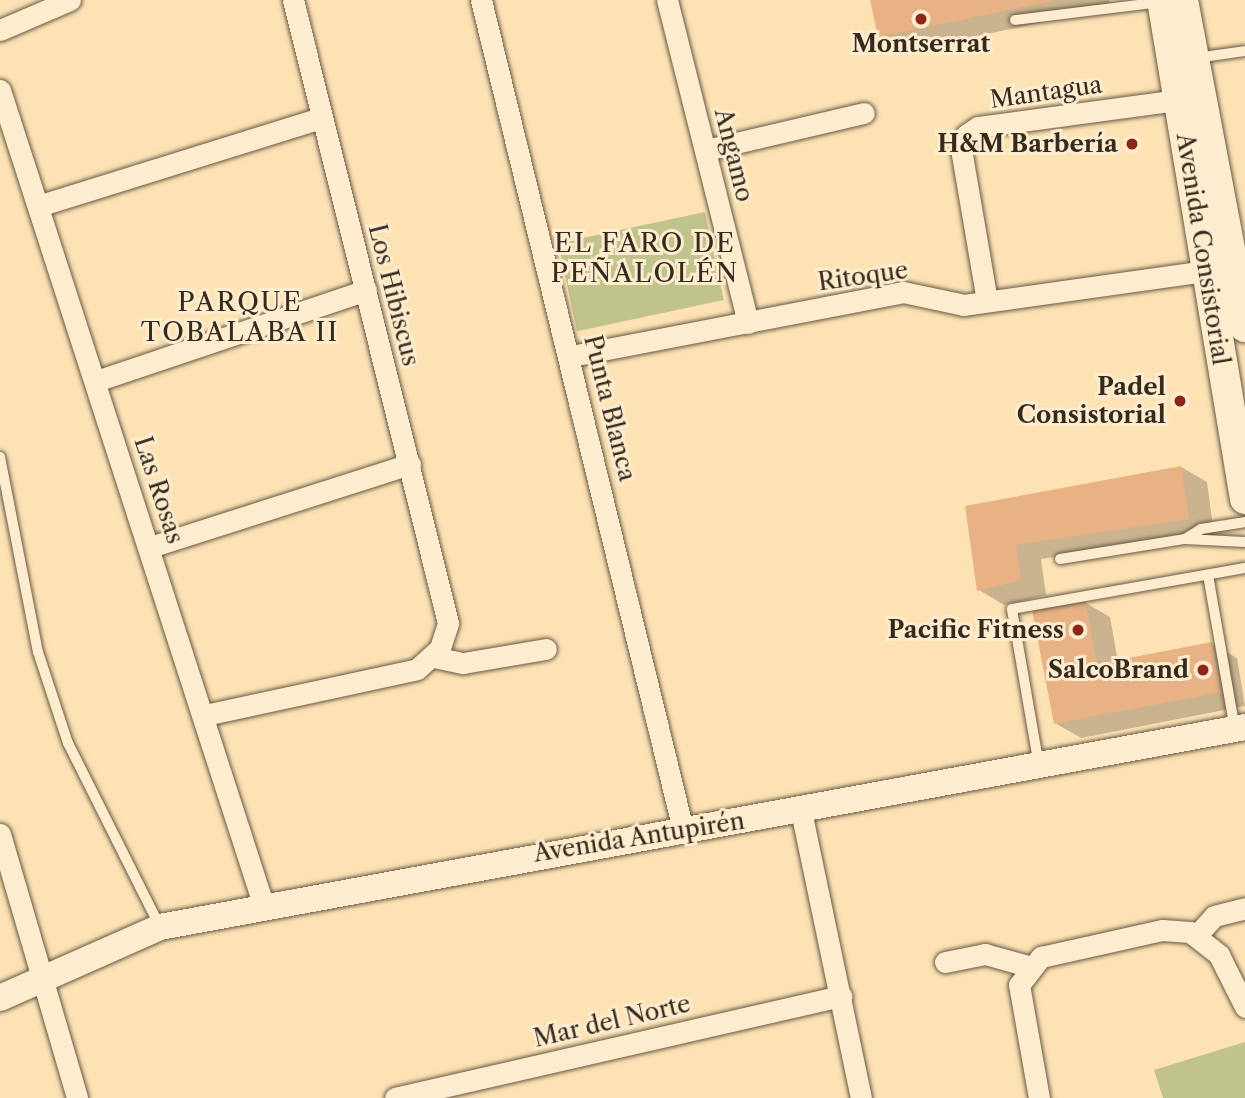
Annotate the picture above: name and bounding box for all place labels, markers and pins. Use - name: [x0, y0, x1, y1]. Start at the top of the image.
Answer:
- marker: Montserrat: [913, 11, 929, 27]
- place label: Montserrat: [852, 30, 990, 58]
- place label: H&M Barbería: [937, 130, 1118, 158]
- marker: H&M Barbería: [1124, 136, 1140, 152]
- place label: Padel Consistorial: [1017, 373, 1166, 429]
- marker: Padel Consistorial: [1172, 393, 1188, 409]
- place label: Pacific Fitness: [888, 616, 1064, 644]
- marker: Pacific Fitness: [1070, 622, 1086, 638]
- place label: SalcoBrand: [1048, 656, 1189, 684]
- marker: SalcoBrand: [1195, 662, 1211, 678]

